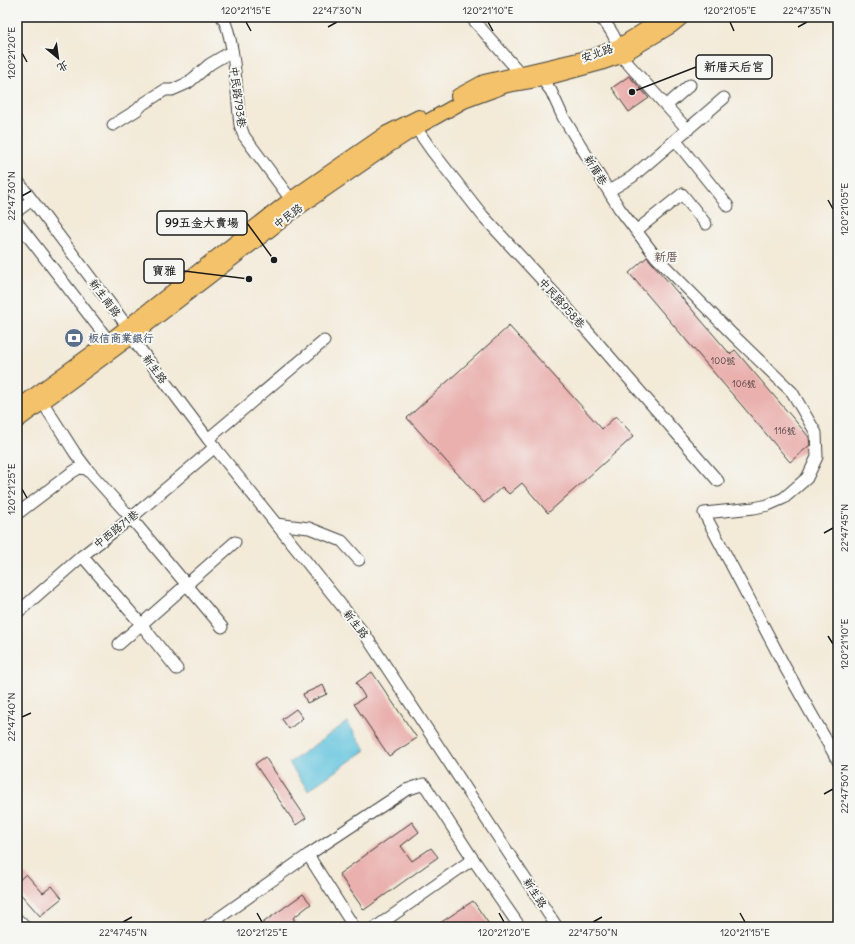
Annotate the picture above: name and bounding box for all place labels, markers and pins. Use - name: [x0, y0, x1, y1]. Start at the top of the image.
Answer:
- callout: 新厝天后宮: [696, 55, 772, 79]
- callout: 99五金大賣場: [157, 211, 247, 235]
- callout: 寶雅: [144, 259, 184, 283]
- bank icon: 板信商業銀行: [63, 327, 85, 349]
- place label: 板信商業銀行: [88, 331, 154, 345]

